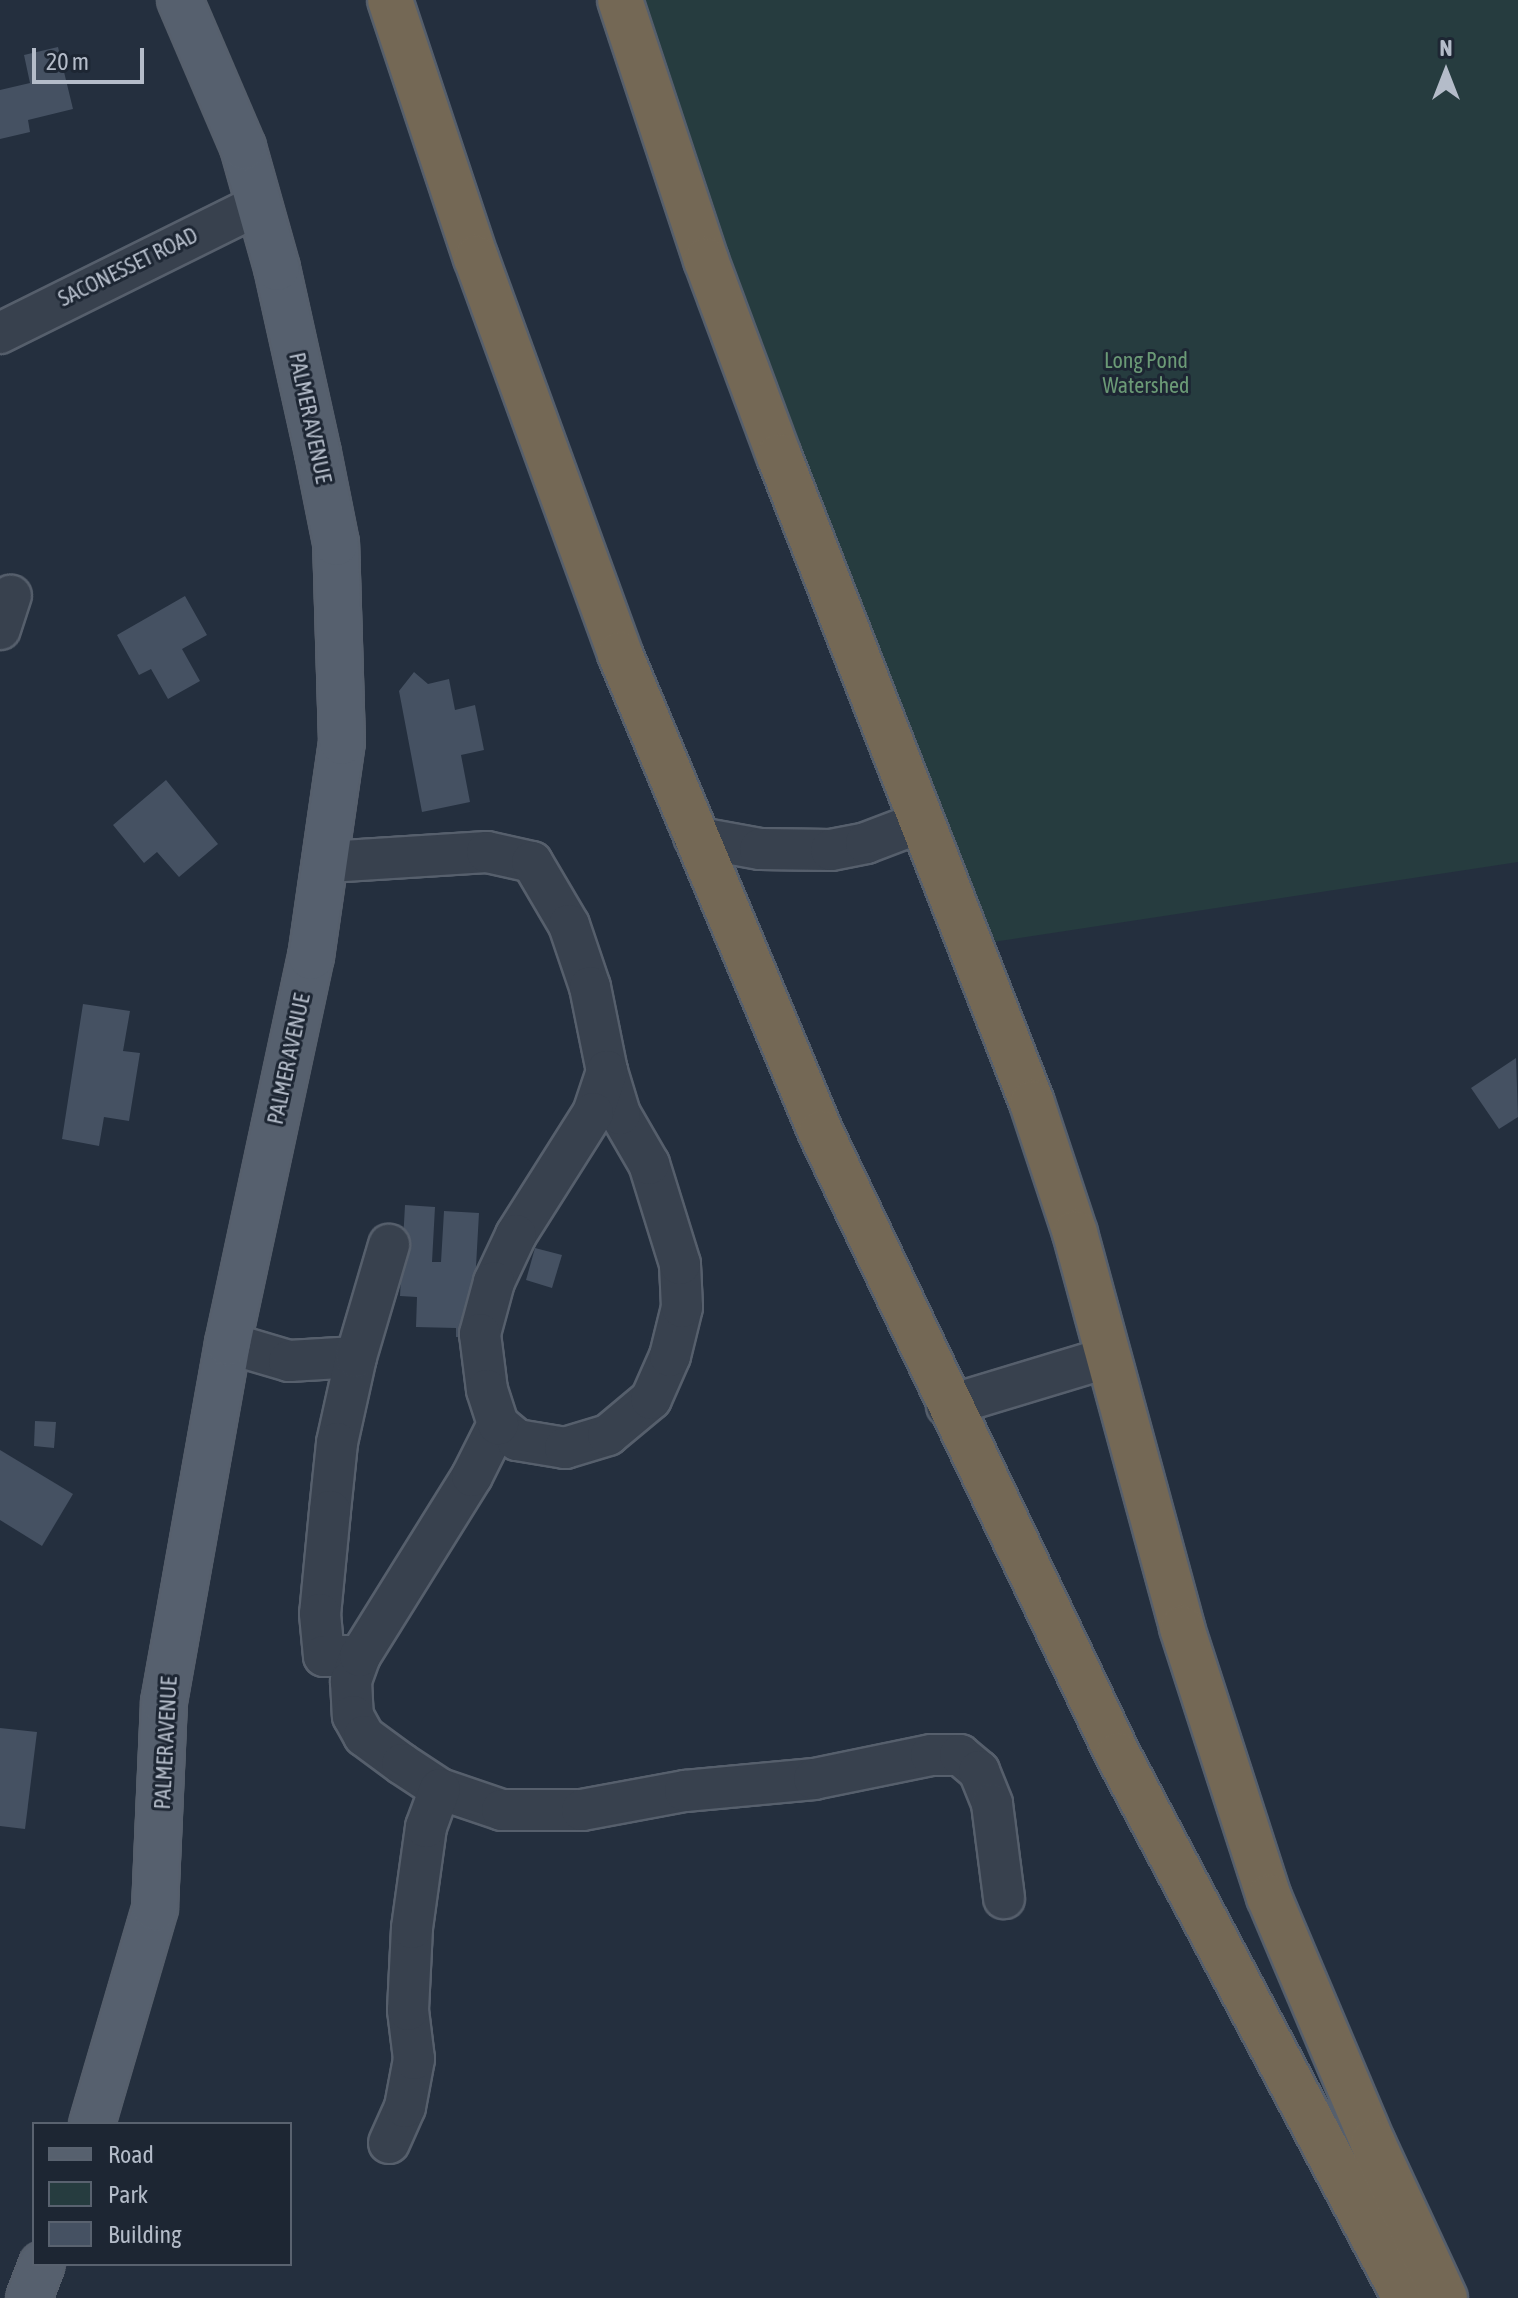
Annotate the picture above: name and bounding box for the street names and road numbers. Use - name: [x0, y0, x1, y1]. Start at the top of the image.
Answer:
- street label: SACONESSET ROAD: [54, 222, 202, 312]
- street label: PALMER AVENUE: [283, 350, 337, 486]
- street label: PALMER AVENUE: [262, 991, 316, 1127]
- street label: PALMER AVENUE: [149, 1676, 183, 1810]

